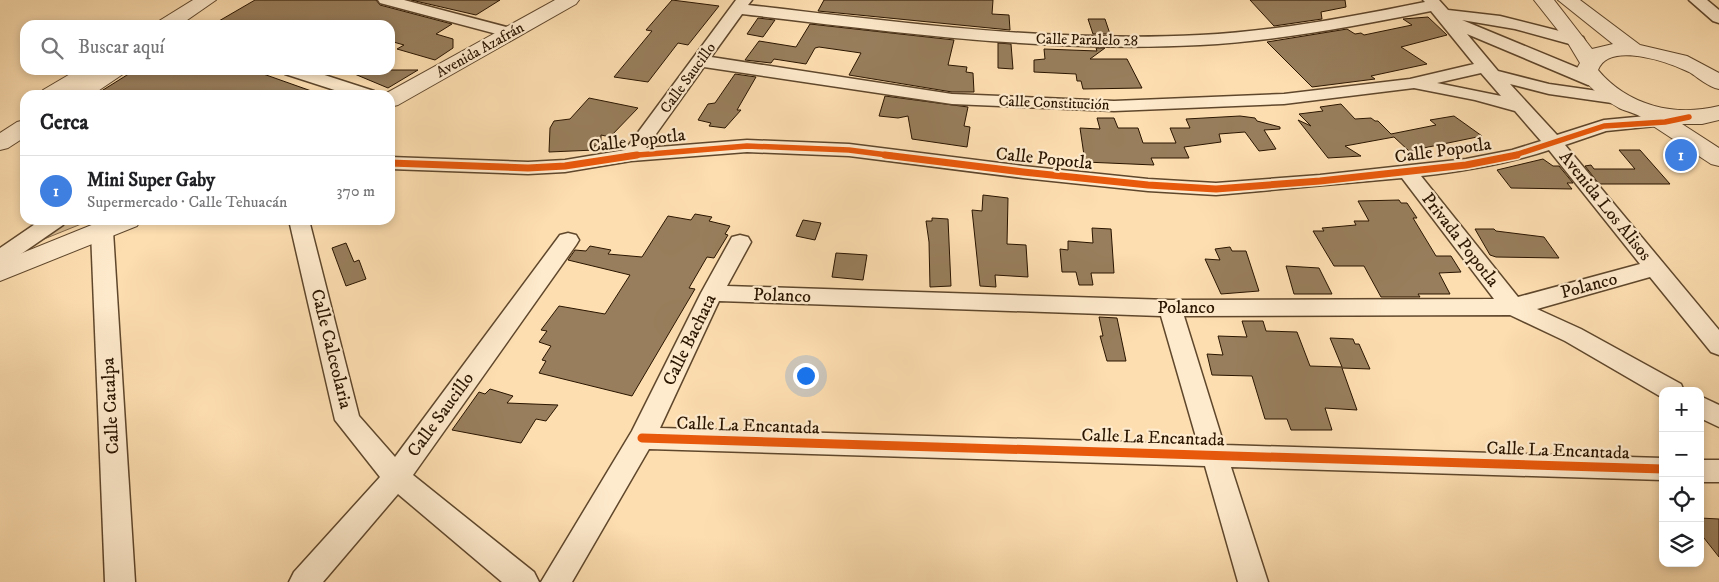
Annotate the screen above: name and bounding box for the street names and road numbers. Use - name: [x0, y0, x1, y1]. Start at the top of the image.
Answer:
- street label: Avenida Azafrán: [433, 18, 528, 82]
- street label: Calle Paralelo 28: [1036, 30, 1138, 50]
- street label: Calle Saucillo: [656, 39, 720, 117]
- street label: Calle Constitución: [998, 92, 1110, 114]
- street label: Calle Popotla: [587, 124, 687, 158]
- street label: Calle Popotla: [1393, 133, 1493, 169]
- street label: Calle Popotla: [995, 143, 1094, 175]
- street label: Avenida Los Alisos: [1554, 147, 1656, 265]
- street label: Privada Popotla: [1416, 189, 1504, 292]
- street label: Polanco: [1558, 268, 1620, 304]
- street label: Polanco: [753, 284, 811, 308]
- street label: Calle Calceolaria: [305, 287, 357, 411]
- street label: Calle Bachata: [658, 290, 722, 389]
- street label: Polanco: [1157, 297, 1215, 319]
- street label: Calle Catalpa: [97, 357, 125, 455]
- street label: Calle Saucillo: [403, 368, 479, 462]
- street label: Calle La Encantada: [676, 413, 820, 440]
- street label: Calle La Encantada: [1081, 425, 1225, 452]
- street label: Calle La Encantada: [1486, 438, 1630, 465]

